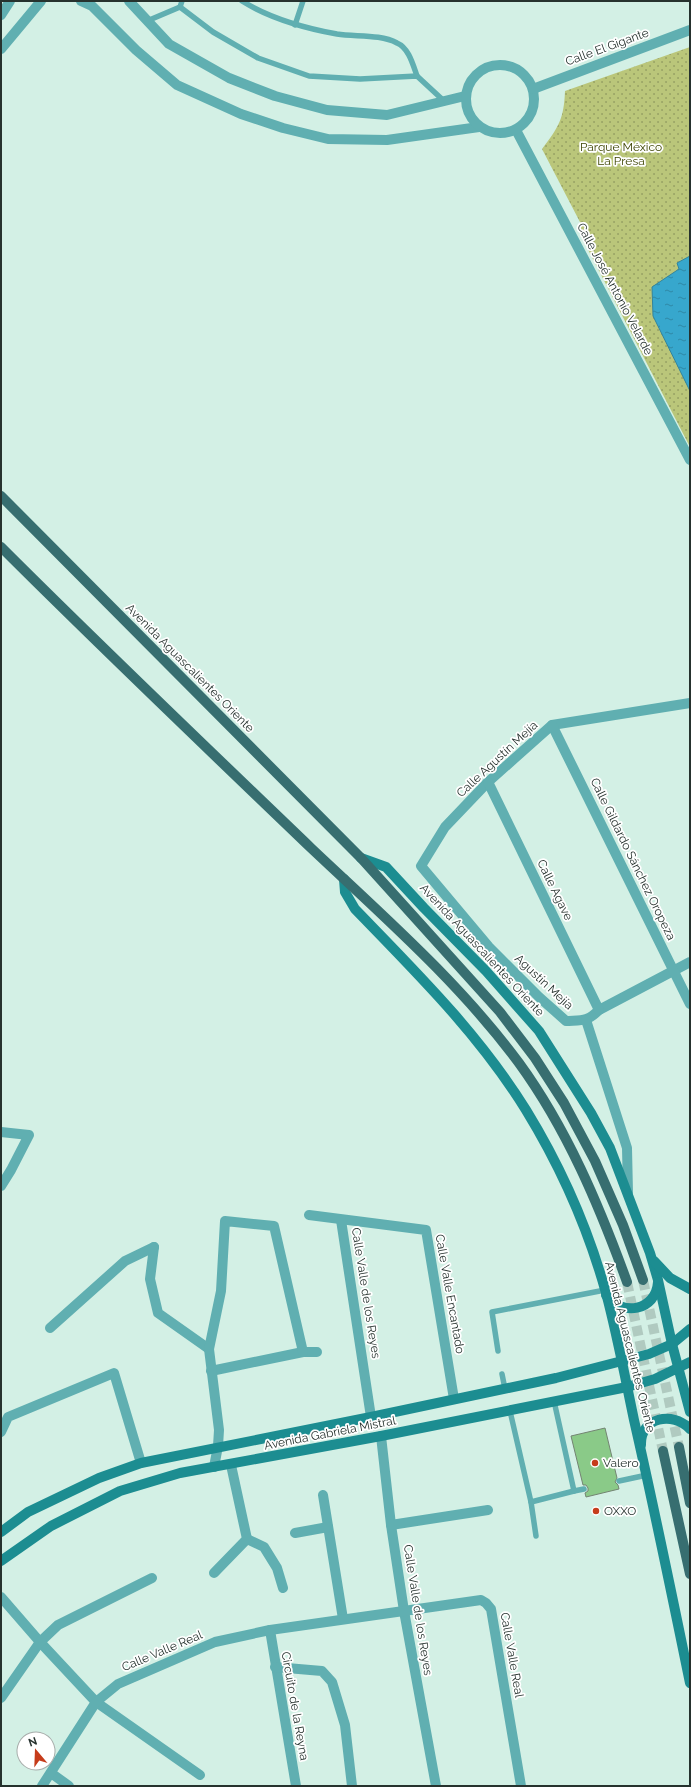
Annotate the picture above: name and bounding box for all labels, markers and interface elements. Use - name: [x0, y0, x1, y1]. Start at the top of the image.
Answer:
- street label: Calle El Gigante: [563, 25, 651, 69]
- park label: Parque México La Presa: [580, 140, 662, 168]
- street label: Calle José Antonio Velarde: [574, 221, 656, 357]
- street label: Avenida Aguascalientes Oriente: [123, 601, 257, 735]
- street label: Calle Agustín Mejía: [454, 718, 540, 800]
- street label: Calle Gildardo Sánchez Oropeza: [588, 776, 678, 942]
- street label: Calle Agave: [534, 857, 576, 923]
- street label: Avenida Aguascalientes Oriente: [417, 881, 547, 1019]
- street label: Agustín Mejía: [512, 952, 576, 1012]
- street label: Calle Valle de los Reyes: [349, 1227, 383, 1360]
- street label: Calle Valle Encantado: [433, 1233, 467, 1355]
- street label: Avenida Aguascalientes Oriente: [602, 1260, 658, 1434]
- street label: Avenida Gabriela Mistral: [263, 1413, 398, 1453]
- place label: Valero: [603, 1456, 639, 1470]
- marker: Valero: [590, 1458, 600, 1468]
- place label: OXXO: [604, 1504, 636, 1518]
- marker: OXXO: [591, 1506, 601, 1516]
- street label: Calle Valle de los Reyes: [401, 1544, 435, 1677]
- street label: Calle Valle Real: [498, 1611, 527, 1699]
- street label: Calle Valle Real: [120, 1627, 205, 1674]
- street label: Circuito de la Reyna: [279, 1650, 311, 1762]
- north arrow: [16, 1731, 56, 1771]
- text: N: [27, 1735, 39, 1750]

